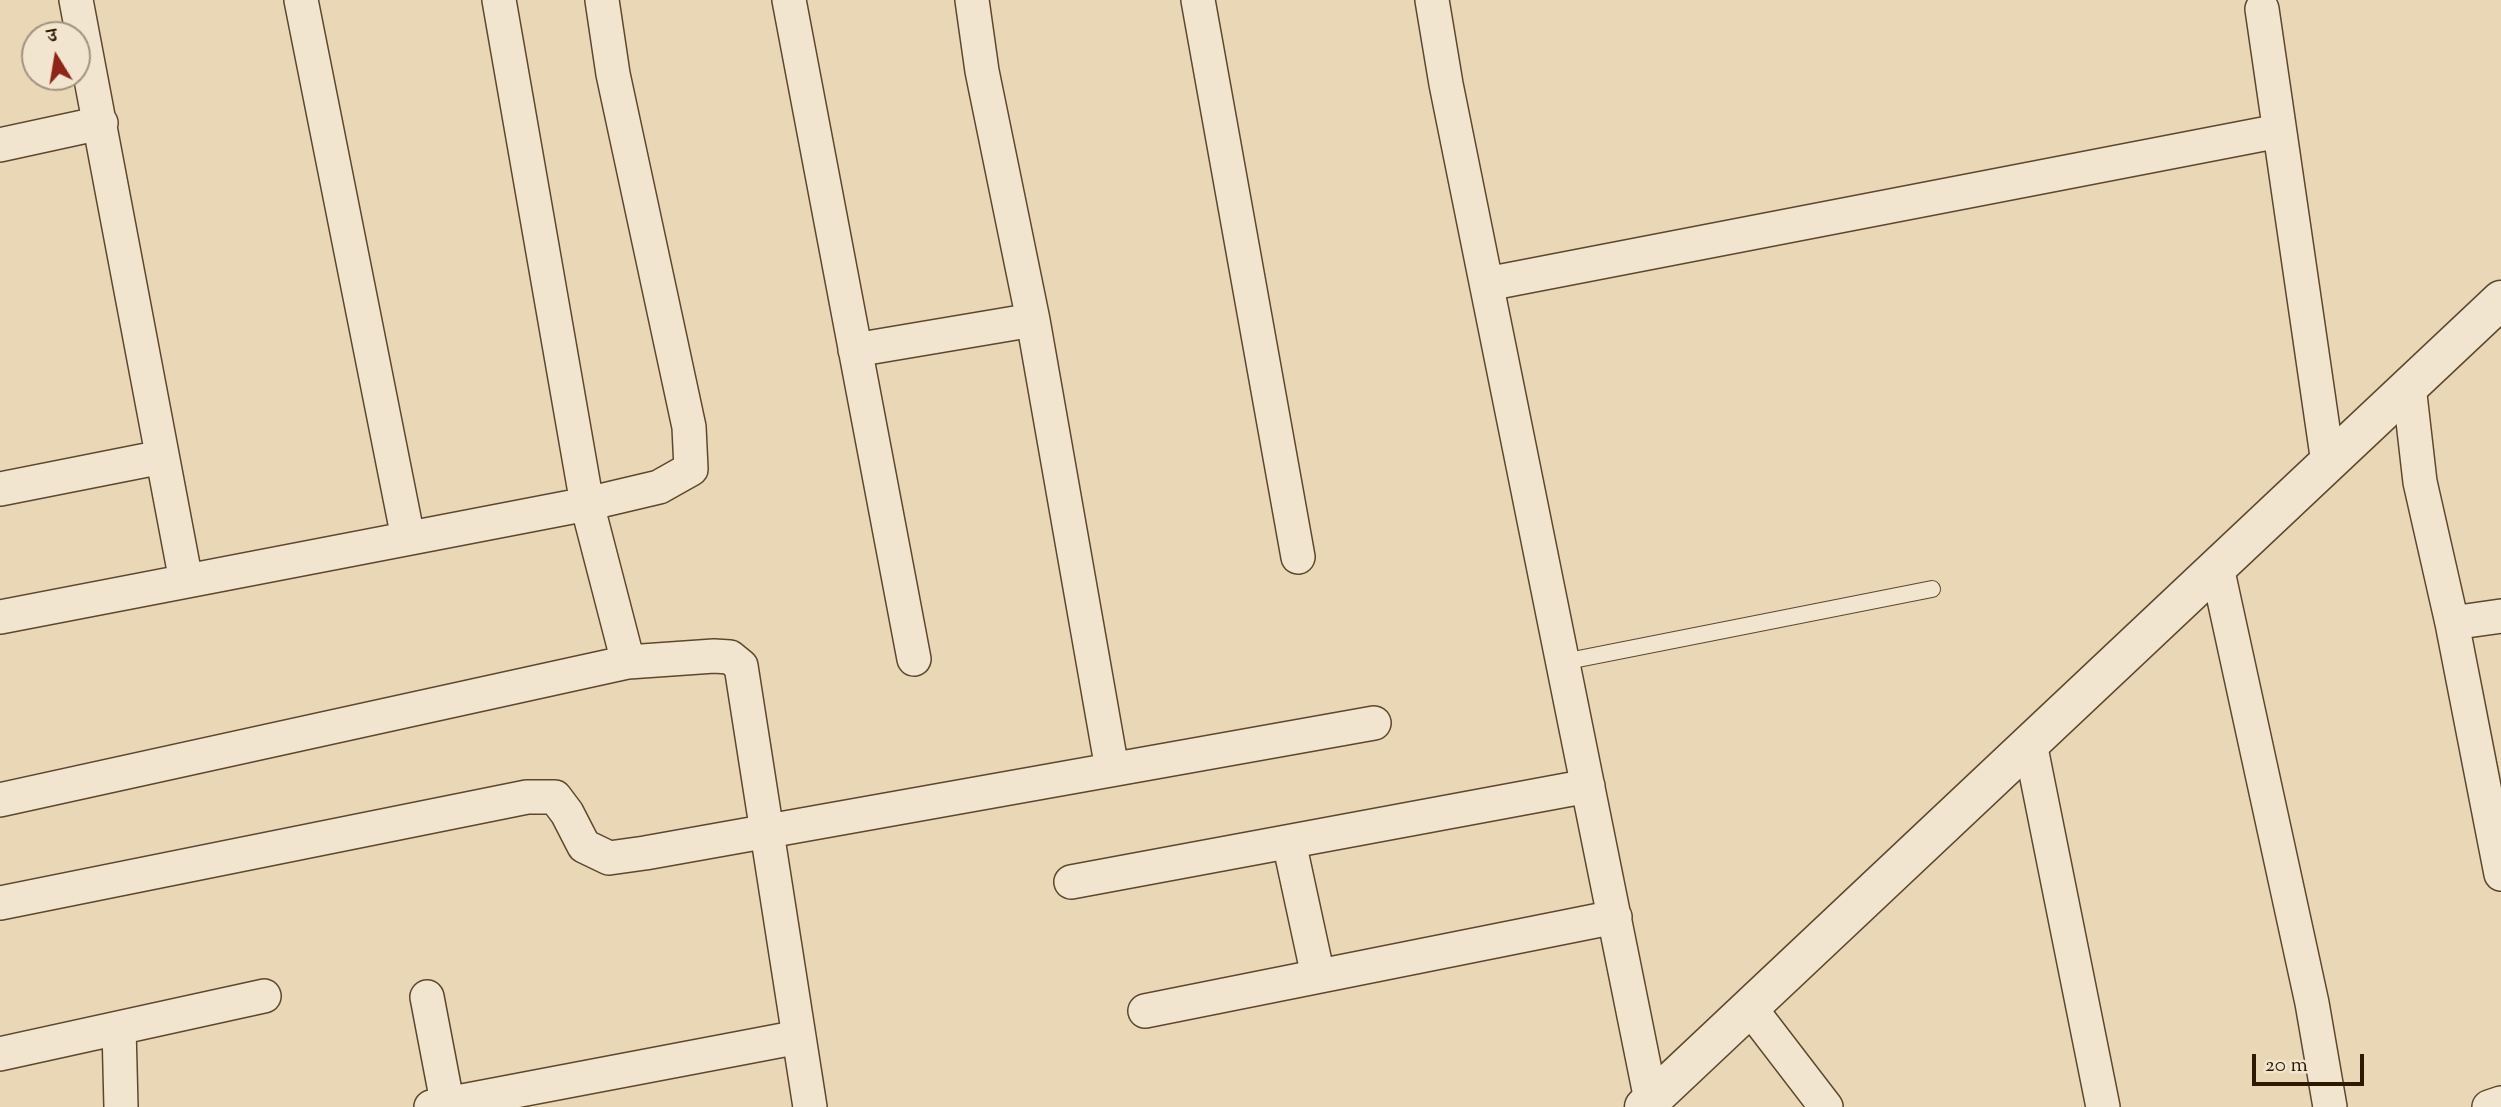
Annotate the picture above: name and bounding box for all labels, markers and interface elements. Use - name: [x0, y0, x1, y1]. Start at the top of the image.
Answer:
- north arrow: [21, 21, 91, 91]
- text: उ: [45, 23, 60, 51]
- scale bar: [2256, 1040, 2368, 1084]
- text: 20 m: [2265, 1051, 2308, 1081]

